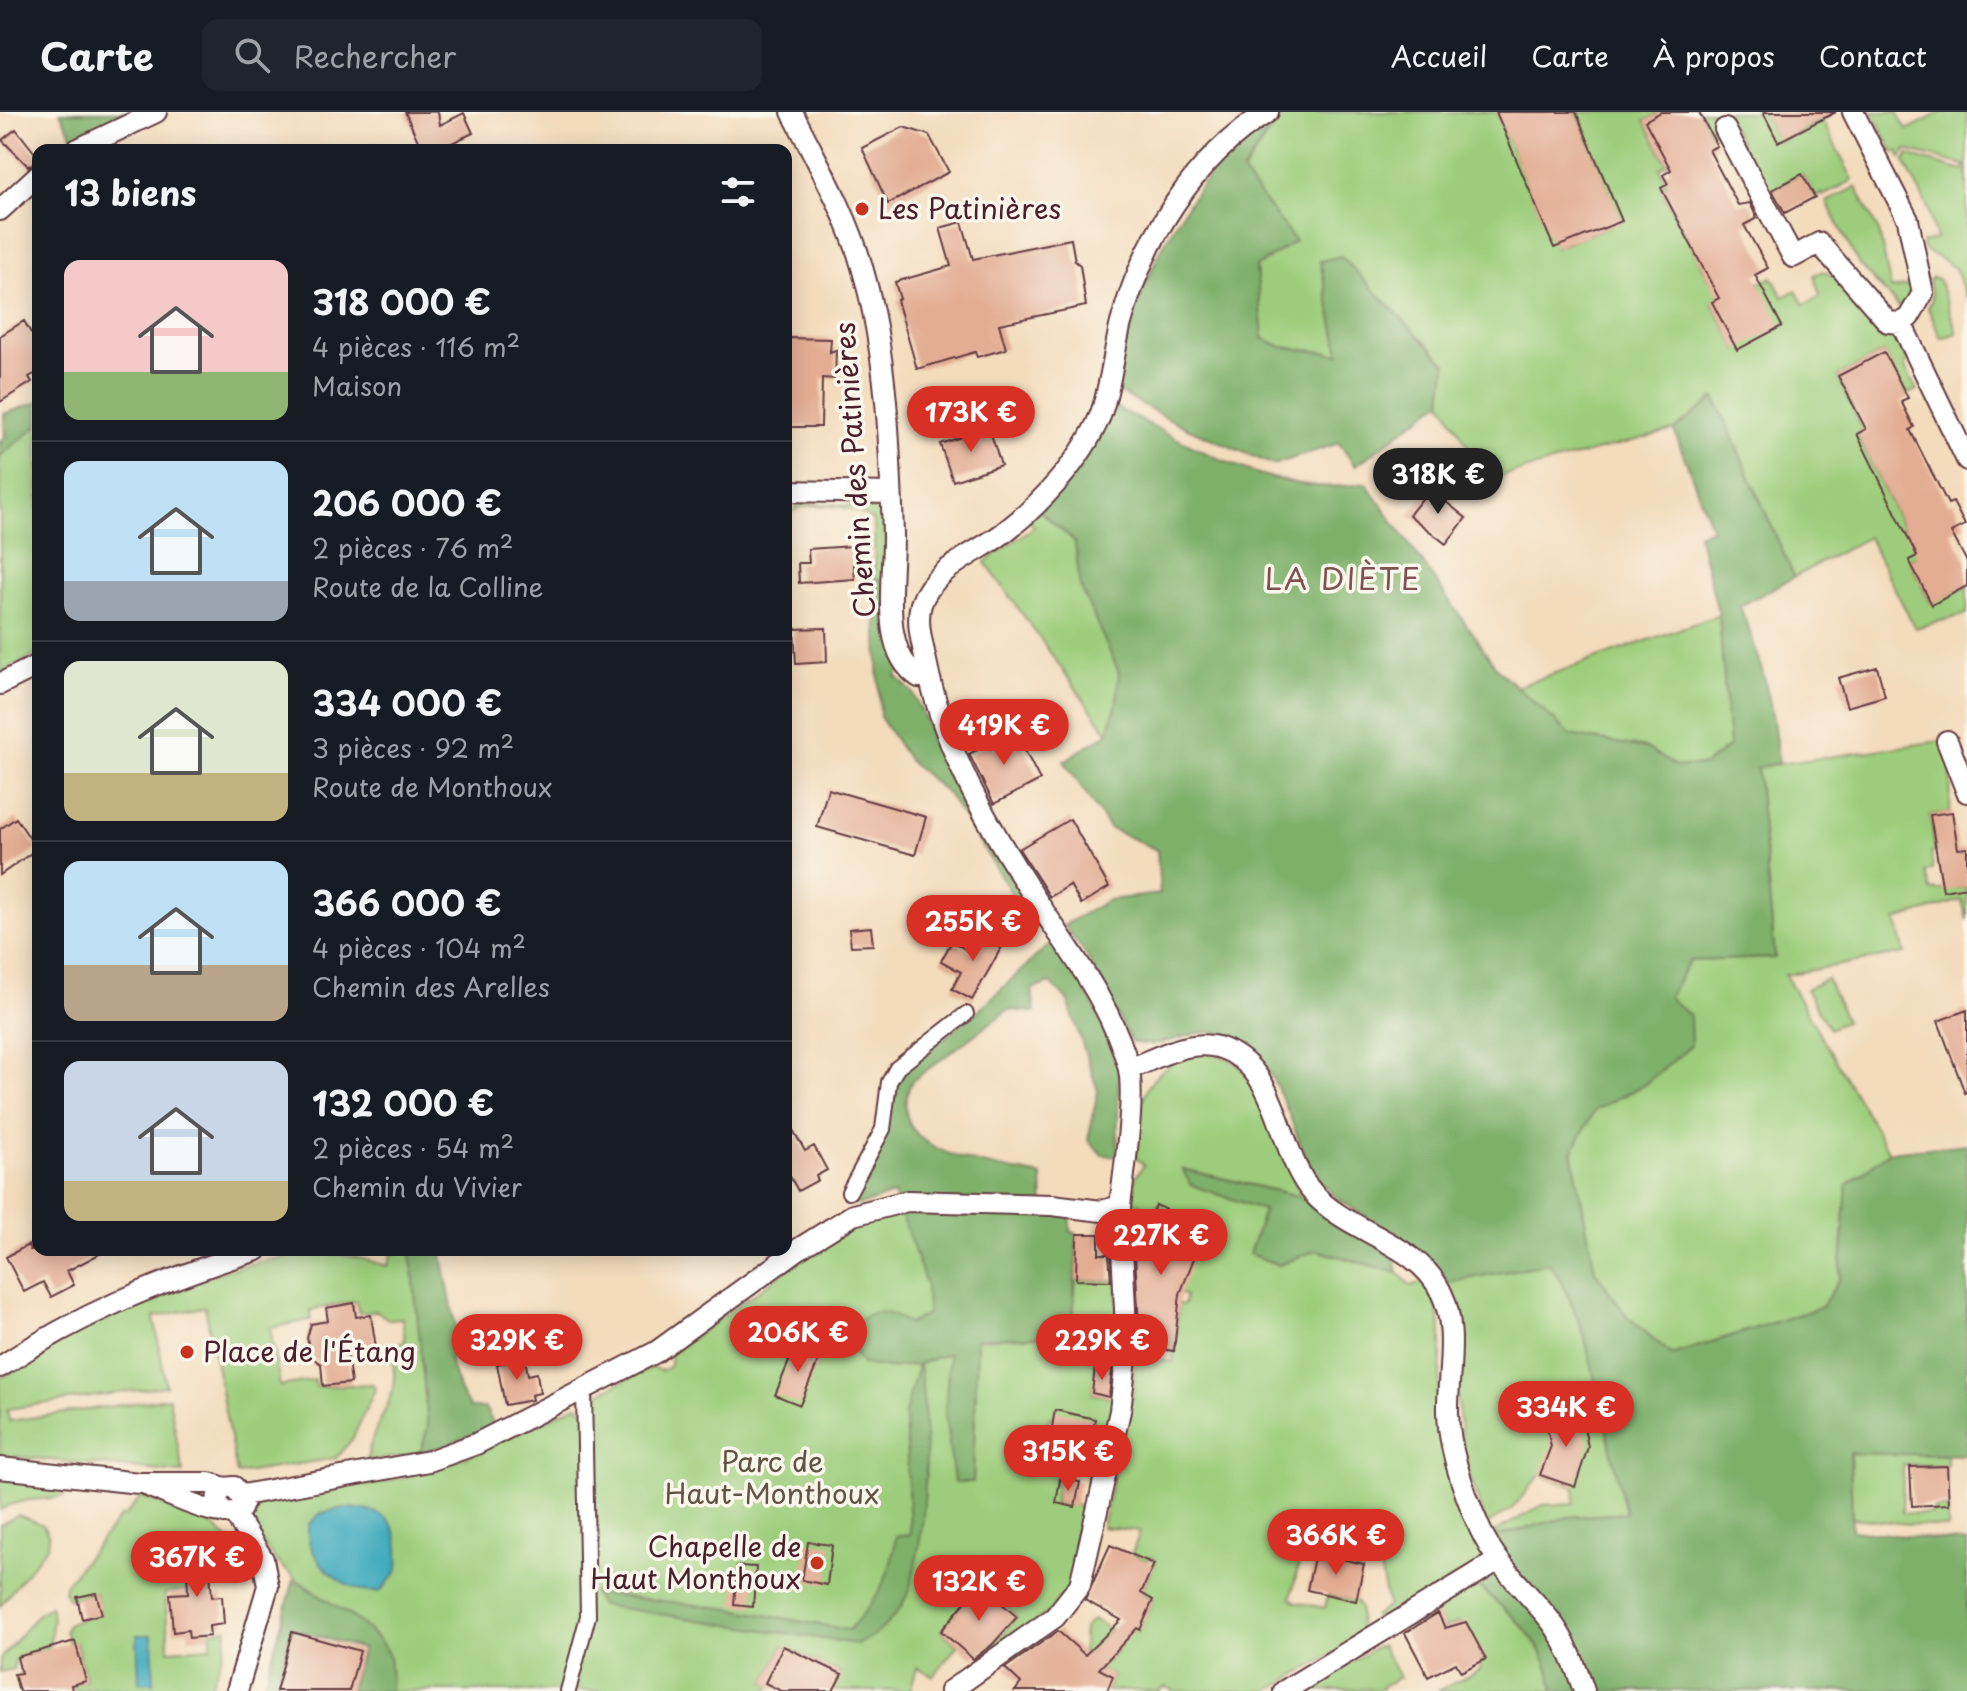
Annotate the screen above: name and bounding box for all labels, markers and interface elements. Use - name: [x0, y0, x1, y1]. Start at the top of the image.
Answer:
- search box: [202, 19, 762, 91]
- text: Carte: [40, 27, 154, 84]
- icon: search: [230, 33, 274, 77]
- text: Rechercher: [294, 33, 456, 78]
- text: Accueil: [1391, 34, 1487, 77]
- text: Carte: [1531, 34, 1609, 77]
- text: À propos: [1653, 34, 1775, 77]
- text: Contact: [1819, 34, 1927, 77]
- text: 13 biens: [64, 166, 197, 218]
- icon: filters: [716, 170, 760, 214]
- place label: Les Patinières: [878, 186, 1061, 229]
- marker: Les Patinières: [853, 200, 871, 218]
- text: 318 000 €: [312, 275, 491, 327]
- icon: home: [128, 292, 224, 388]
- street label: Chemin des Patinières: [822, 321, 885, 619]
- text: 4 pièces · 116 m²: [312, 327, 520, 366]
- text: Maison: [312, 366, 402, 405]
- pin: 173K €: [906, 386, 1036, 454]
- text: 173K €: [925, 392, 1017, 431]
- pin: 318K €: [1373, 448, 1503, 516]
- text: 318K €: [1391, 454, 1485, 493]
- text: 206 000 €: [312, 476, 502, 528]
- icon: home: [128, 493, 224, 589]
- text: 2 pièces · 76 m²: [312, 528, 513, 567]
- district label: LA DIÈTE: [1265, 555, 1421, 600]
- text: Route de la Colline: [312, 567, 543, 606]
- text: 334 000 €: [312, 676, 502, 728]
- icon: home: [128, 693, 224, 789]
- pin: 419K €: [939, 699, 1069, 767]
- text: 419K €: [958, 705, 1050, 744]
- text: 3 pièces · 92 m²: [312, 728, 514, 767]
- text: Route de Monthoux: [312, 767, 552, 806]
- text: 366 000 €: [312, 876, 502, 928]
- icon: home: [128, 893, 224, 989]
- pin: 255K €: [908, 895, 1038, 963]
- text: 255K €: [924, 901, 1022, 940]
- text: 4 pièces · 104 m²: [312, 928, 526, 967]
- text: Chemin des Arelles: [312, 967, 550, 1006]
- text: 132 000 €: [312, 1076, 494, 1128]
- icon: home: [128, 1093, 224, 1189]
- text: 2 pièces · 54 m²: [312, 1128, 514, 1167]
- text: Chemin du Vivier: [312, 1167, 522, 1206]
- pin: 227K €: [1096, 1209, 1226, 1277]
- text: 227K €: [1113, 1215, 1209, 1254]
- pin: 206K €: [733, 1306, 863, 1374]
- text: 206K €: [747, 1312, 849, 1351]
- pin: 329K €: [452, 1314, 582, 1382]
- pin: 229K €: [1037, 1314, 1167, 1382]
- text: 329K €: [470, 1320, 564, 1359]
- text: 229K €: [1054, 1320, 1150, 1359]
- place label: Place de l'Étang: [203, 1329, 416, 1372]
- marker: Place de l'Étang: [178, 1343, 196, 1361]
- pin: 334K €: [1501, 1381, 1631, 1449]
- text: 334K €: [1516, 1387, 1616, 1426]
- pin: 315K €: [1003, 1425, 1133, 1493]
- text: 315K €: [1022, 1431, 1114, 1470]
- park label: Parc de Haut-Monthoux: [665, 1439, 879, 1514]
- pin: 366K €: [1271, 1509, 1401, 1577]
- text: 366K €: [1285, 1515, 1387, 1554]
- place label: Chapelle de Haut Monthoux: [590, 1524, 801, 1599]
- pin: 367K €: [132, 1531, 262, 1599]
- text: 367K €: [149, 1537, 245, 1576]
- marker: Chapelle de Haut Monthoux: [808, 1554, 826, 1572]
- pin: 132K €: [914, 1555, 1044, 1623]
- text: 132K €: [932, 1561, 1026, 1600]

